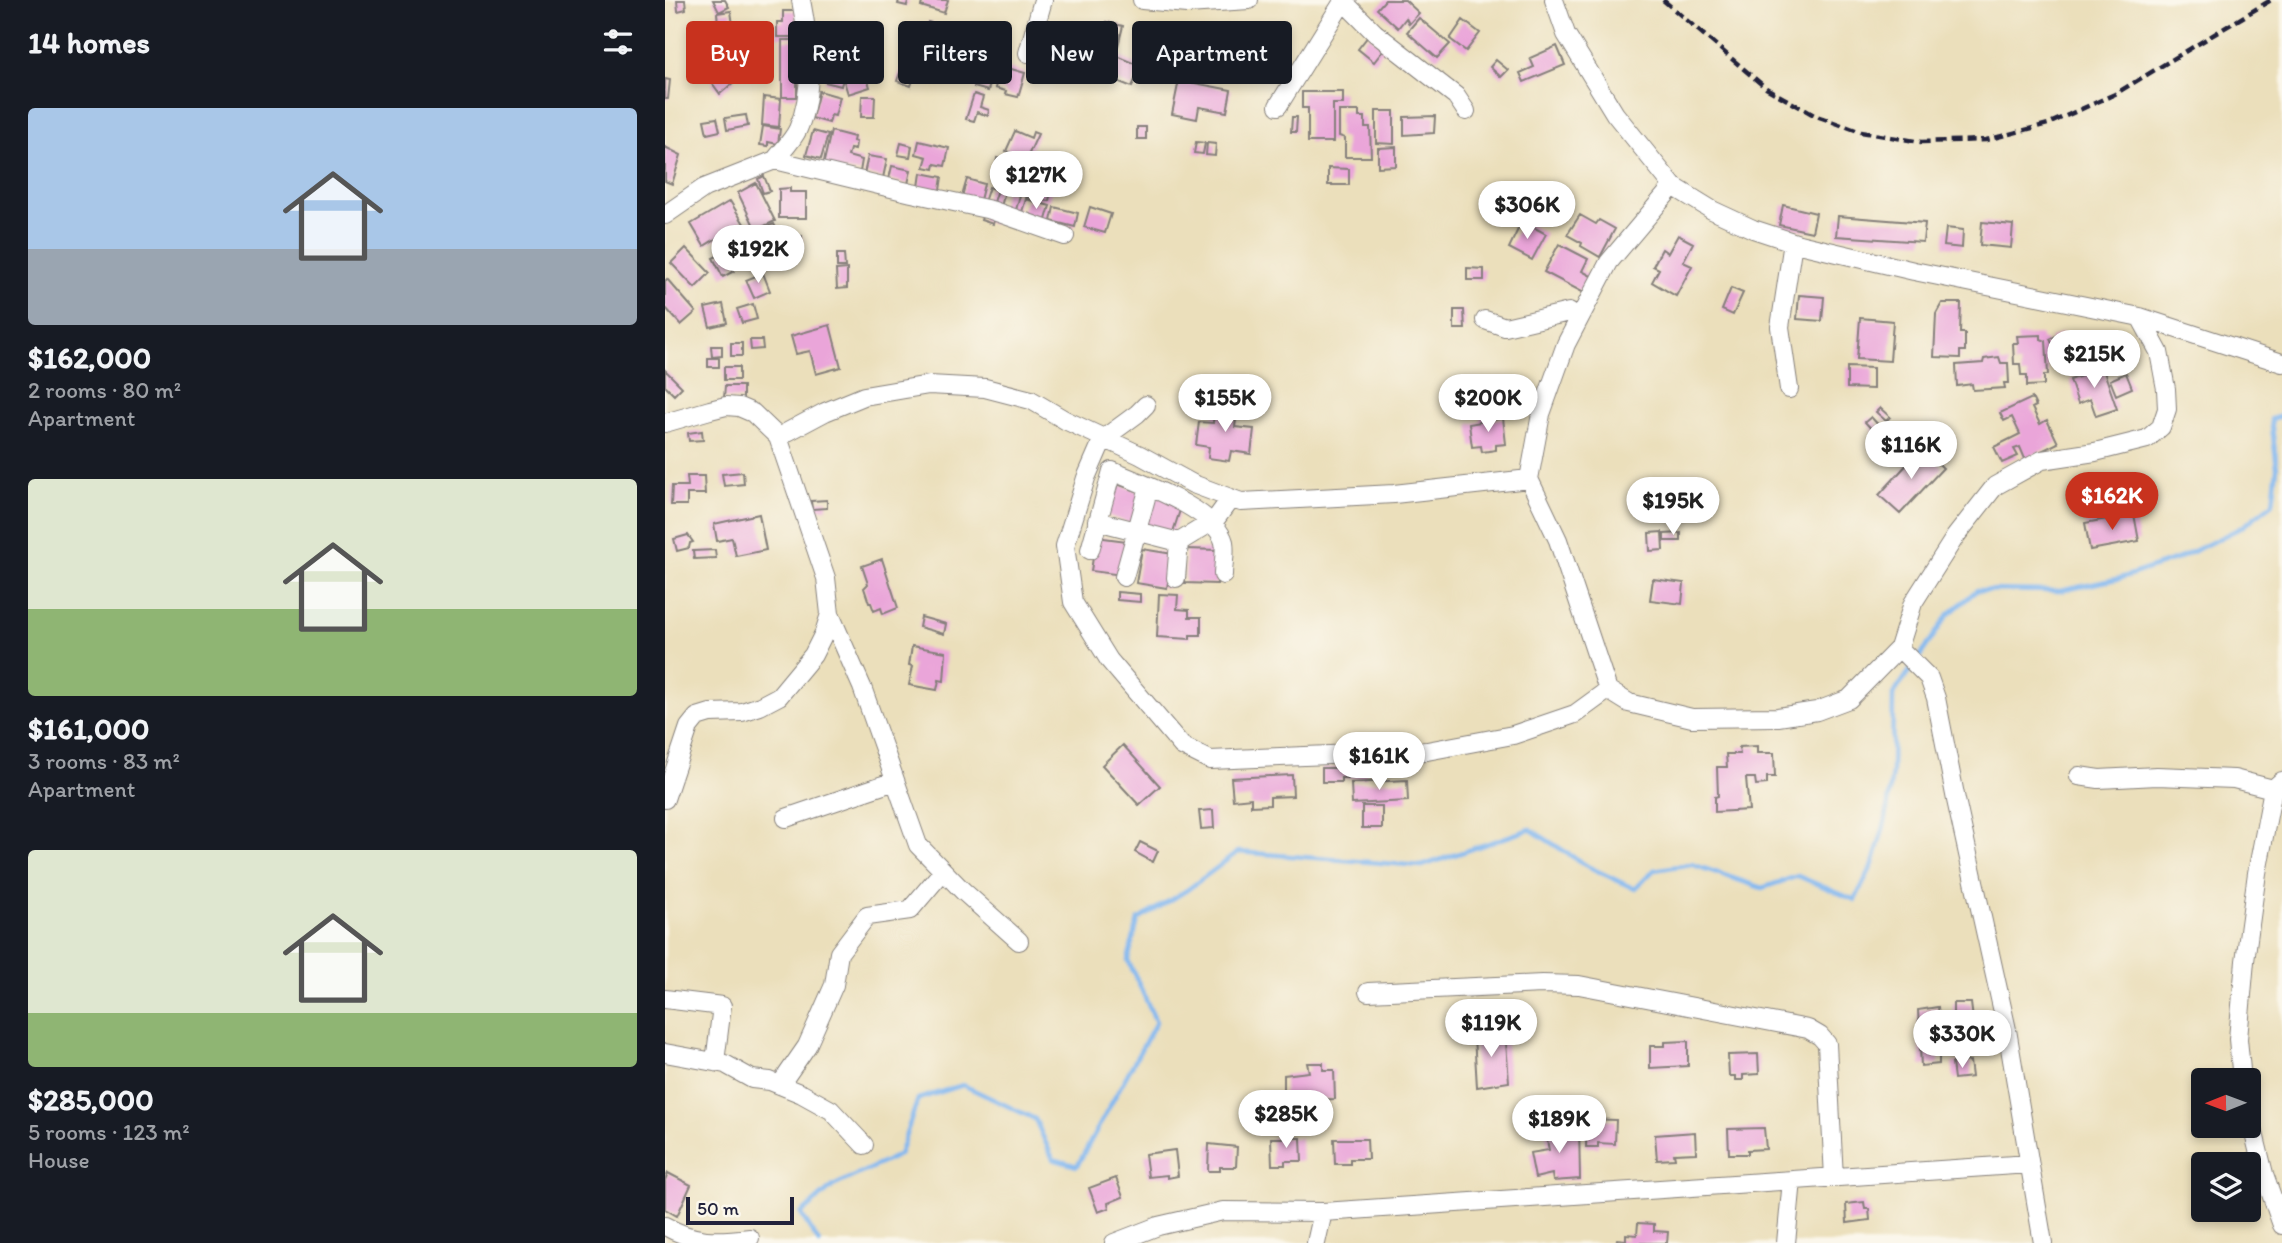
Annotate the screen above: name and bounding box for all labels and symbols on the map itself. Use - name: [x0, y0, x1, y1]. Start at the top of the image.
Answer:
- pin: $127K: [987, 152, 1085, 211]
- pin: $306K: [1478, 182, 1576, 241]
- pin: $192K: [709, 226, 807, 285]
- pin: $215K: [2045, 330, 2143, 390]
- pin: $155K: [1176, 374, 1274, 434]
- pin: $200K: [1439, 374, 1537, 434]
- pin: $116K: [1862, 421, 1960, 481]
- pin: $162K: [2063, 472, 2161, 532]
- pin: $195K: [1624, 477, 1722, 537]
- pin: $161K: [1330, 732, 1428, 792]
- pin: $119K: [1442, 1000, 1540, 1059]
- pin: $330K: [1913, 1010, 2011, 1070]
- north arrow: [2191, 1068, 2261, 1138]
- pin: $285K: [1237, 1090, 1335, 1150]
- pin: $189K: [1510, 1096, 1608, 1155]
- scale bar: [686, 1194, 795, 1226]

